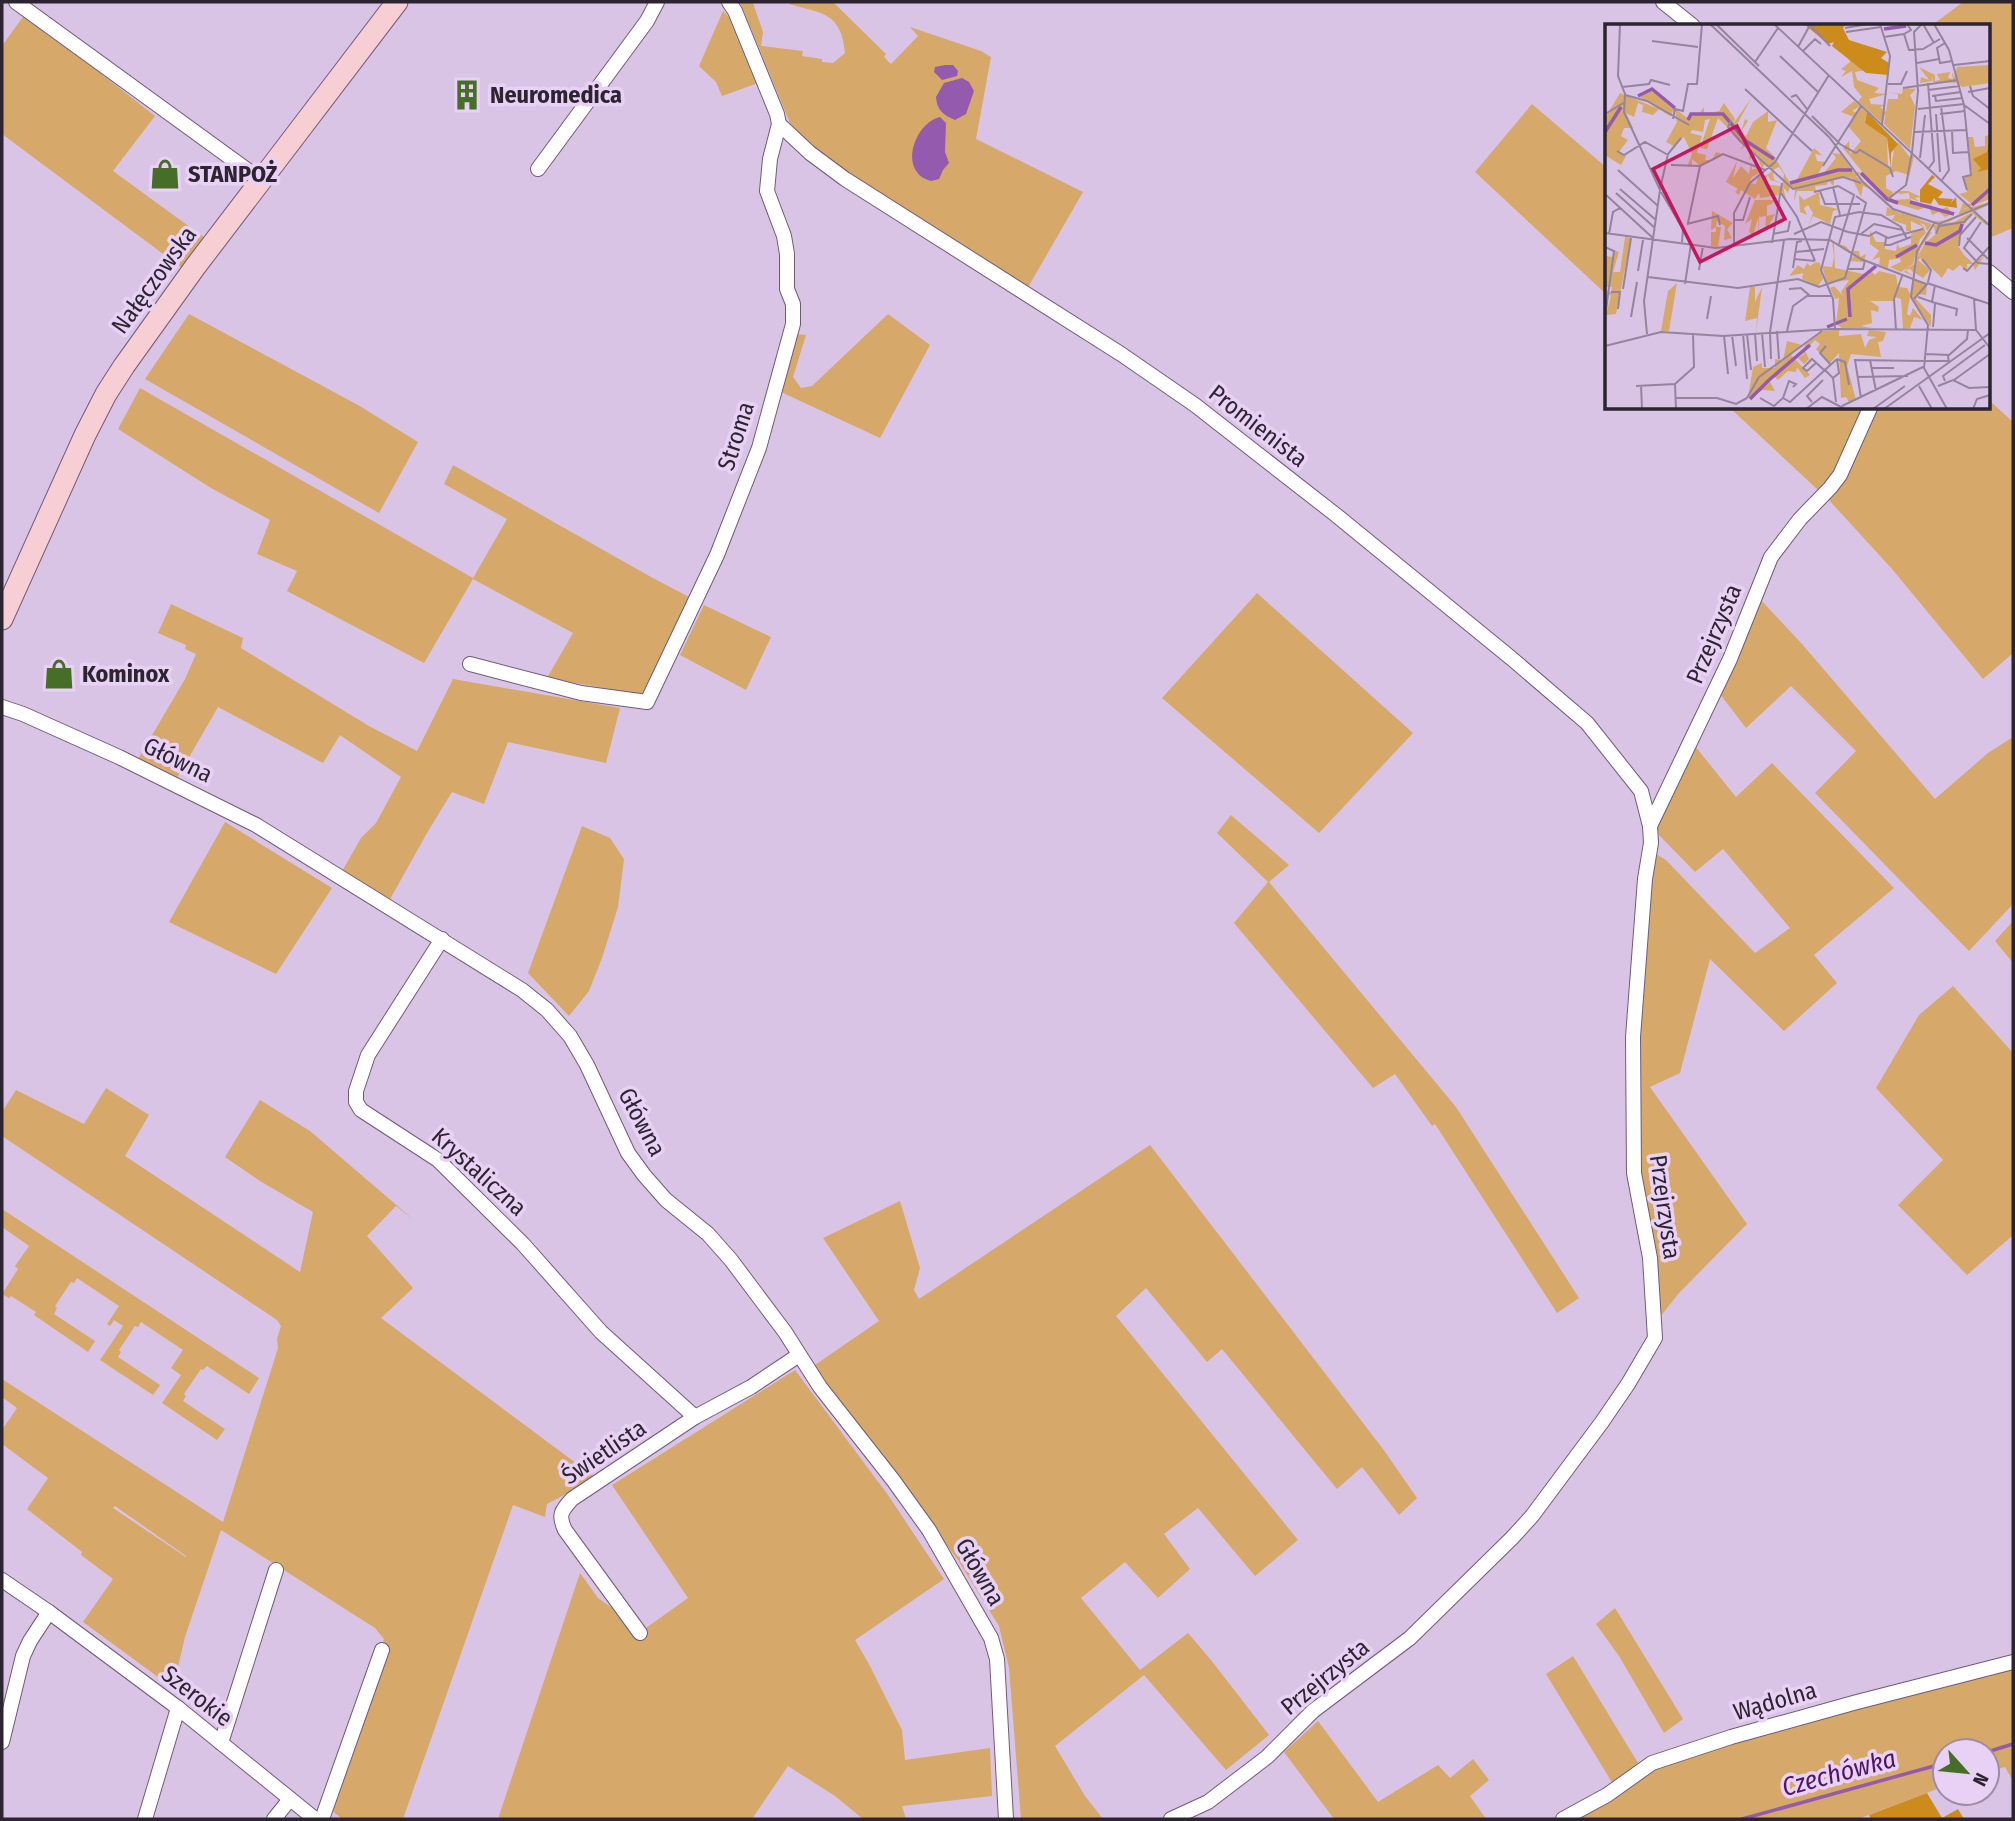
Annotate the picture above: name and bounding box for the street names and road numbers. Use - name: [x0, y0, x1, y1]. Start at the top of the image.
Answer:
- street label: Nałęczowska: [106, 221, 202, 339]
- street label: Promienista: [1203, 379, 1313, 473]
- street label: Stroma: [712, 398, 760, 474]
- street label: Przejrzysta: [1681, 580, 1747, 688]
- street label: Główna: [139, 731, 217, 789]
- street label: Główna: [612, 1083, 672, 1161]
- street label: Krystaliczna: [426, 1122, 532, 1222]
- street label: Przejrzysta: [1644, 1153, 1686, 1261]
- street label: Świetlista: [557, 1414, 651, 1490]
- street label: Główna: [950, 1533, 1010, 1611]
- street label: Przejrzysta: [1275, 1633, 1375, 1721]
- street label: Szerokie: [156, 1660, 238, 1732]
- street label: Wądolna: [1730, 1676, 1820, 1726]

